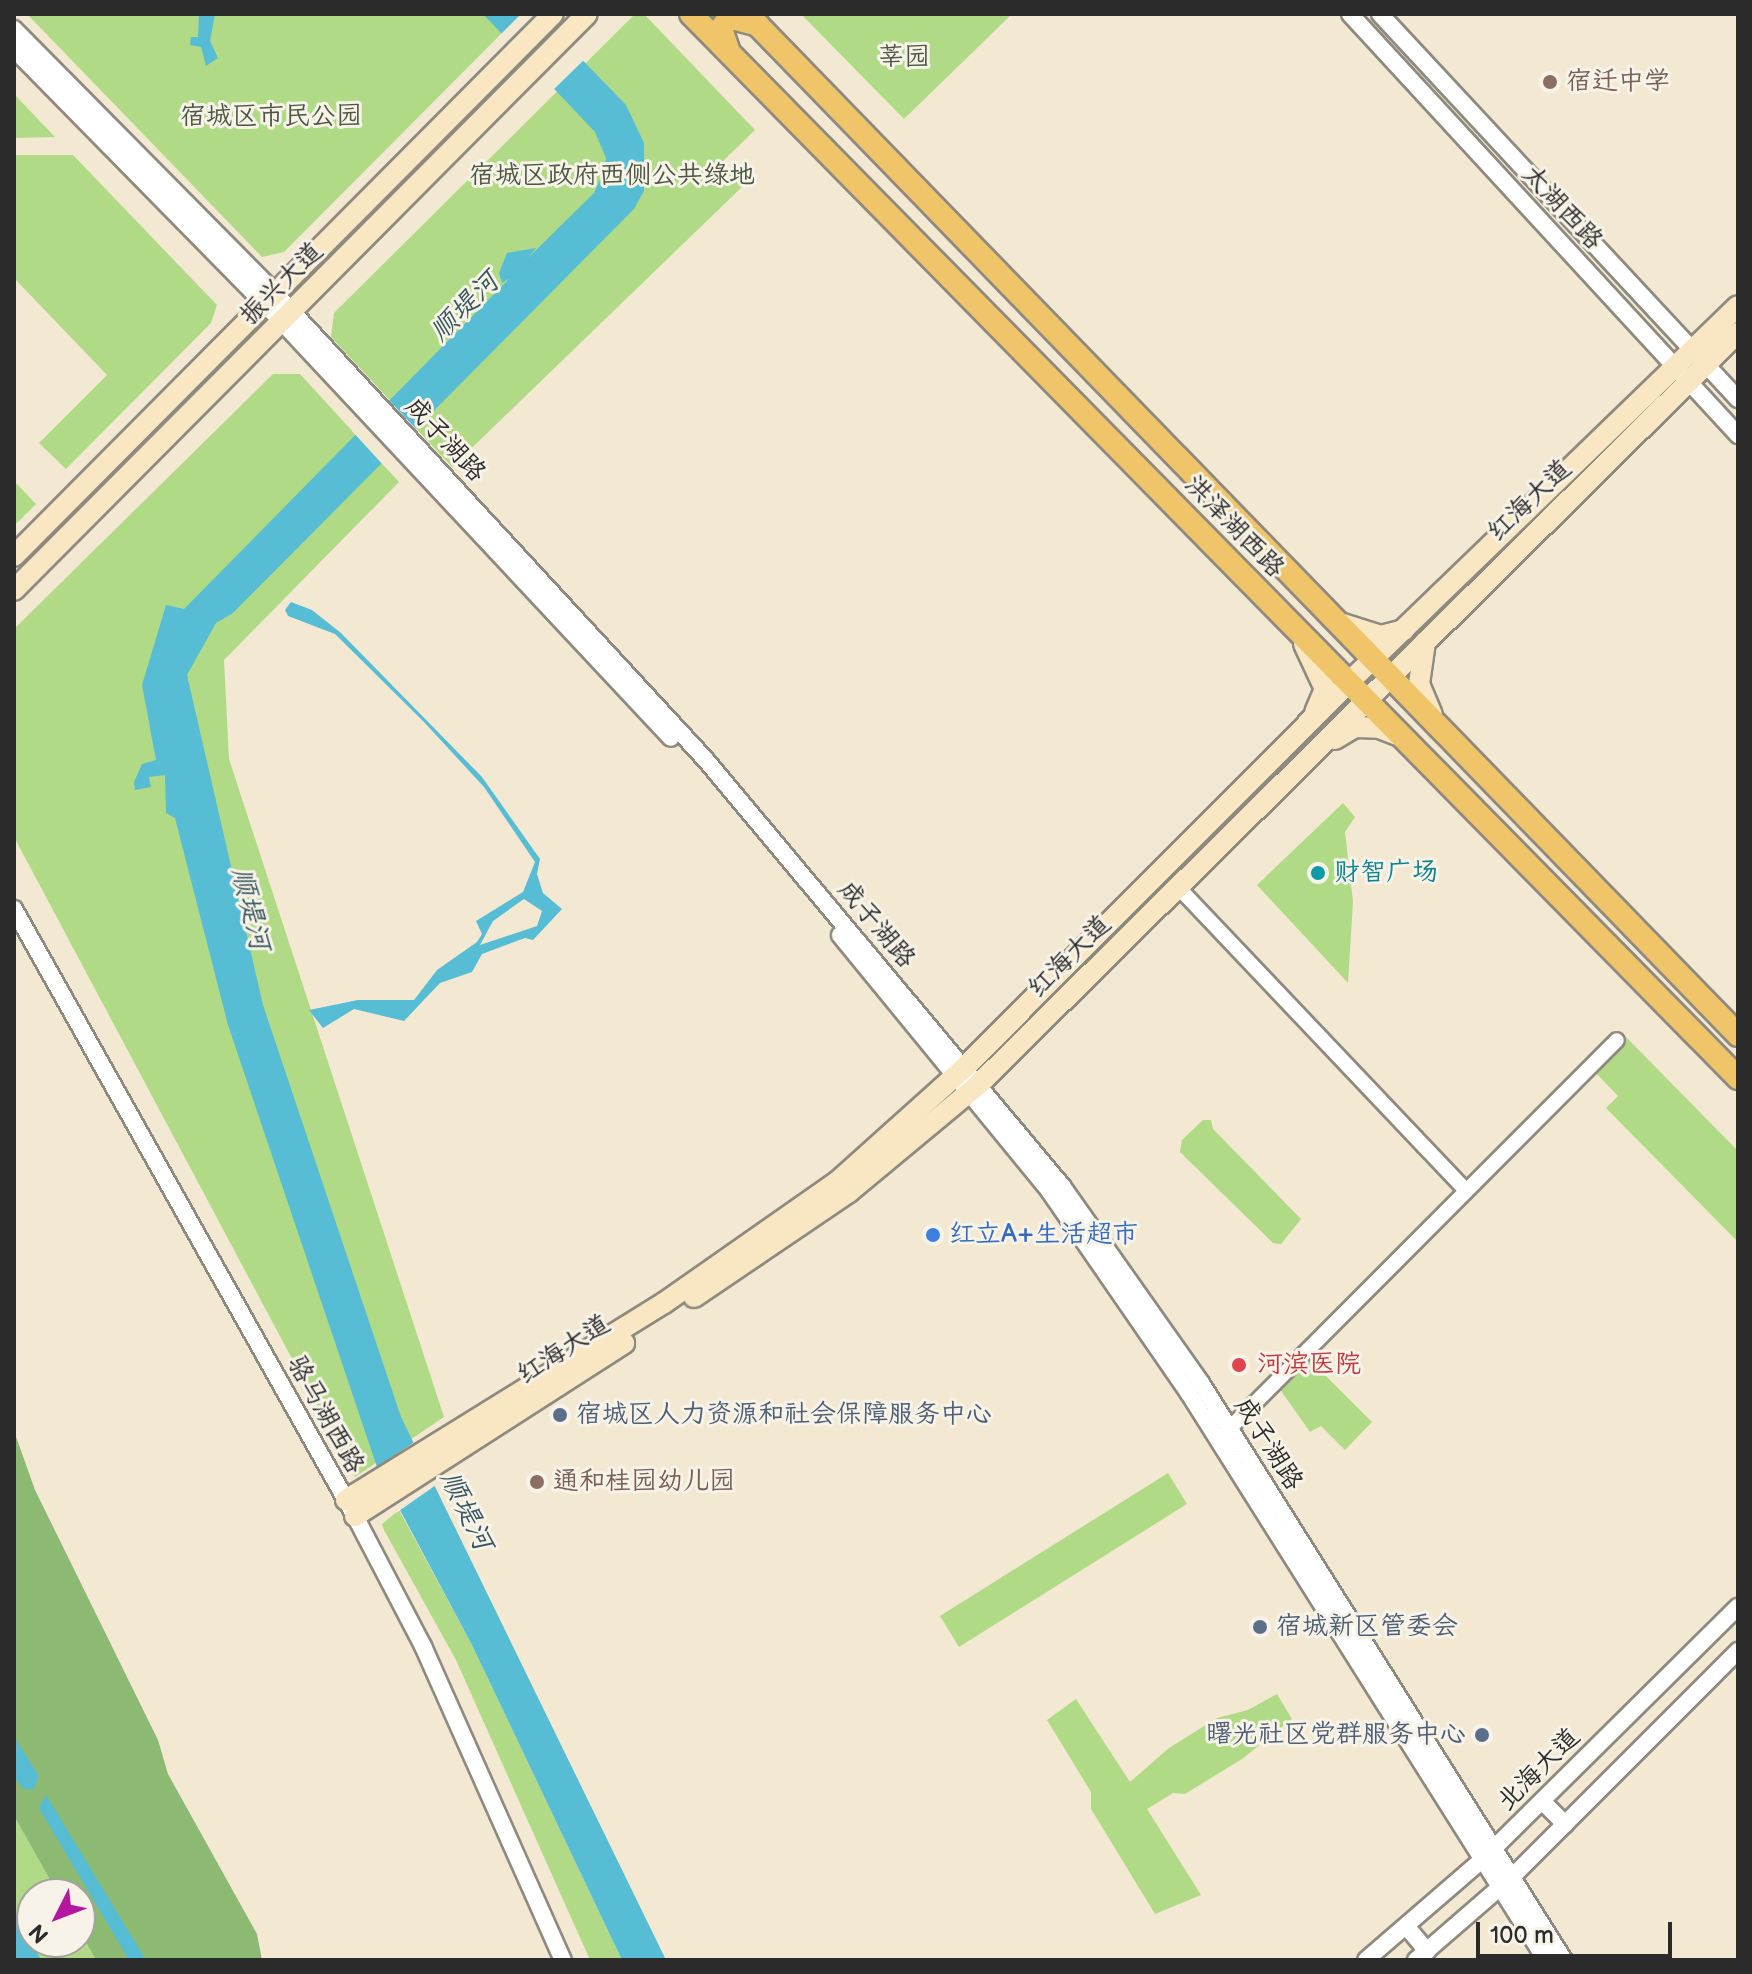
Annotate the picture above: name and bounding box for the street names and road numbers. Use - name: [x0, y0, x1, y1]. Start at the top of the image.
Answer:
- street label: 太湖西路: [1515, 159, 1609, 257]
- street label: 振兴大道: [234, 236, 330, 332]
- street label: 成子湖路: [398, 391, 492, 489]
- street label: 红海大道: [1482, 454, 1578, 548]
- street label: 洪泽湖西路: [1178, 469, 1290, 585]
- street label: 成子湖路: [831, 875, 921, 975]
- street label: 红海大道: [1022, 909, 1118, 1005]
- street label: 红海大道: [512, 1309, 616, 1391]
- street label: 骆马湖西路: [280, 1351, 370, 1479]
- street label: 成子湖路: [1227, 1392, 1309, 1496]
- street label: 北海大道: [1491, 1722, 1587, 1818]

